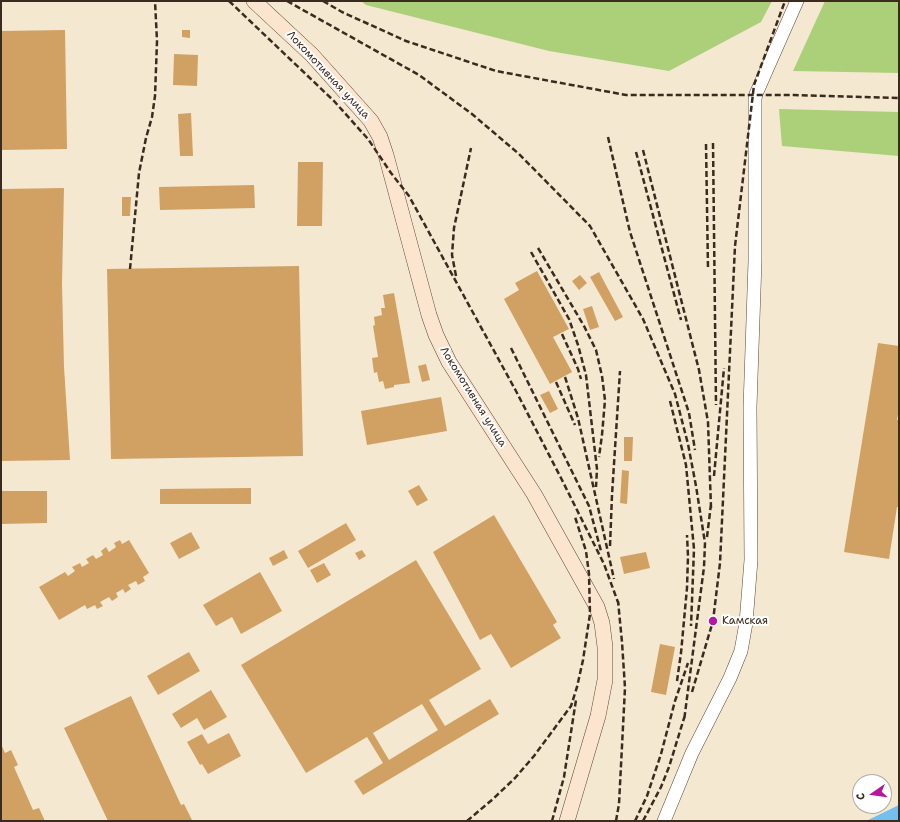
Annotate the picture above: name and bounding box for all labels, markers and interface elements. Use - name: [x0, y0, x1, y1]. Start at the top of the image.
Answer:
- street label: Локомотивная улица: [284, 28, 372, 122]
- street label: Локомотивная улица: [437, 344, 509, 450]
- place label: Камская: [722, 614, 768, 628]
- marker: Камская: [707, 615, 719, 627]
- north arrow: [852, 774, 892, 814]
- text: С: [853, 792, 869, 802]

